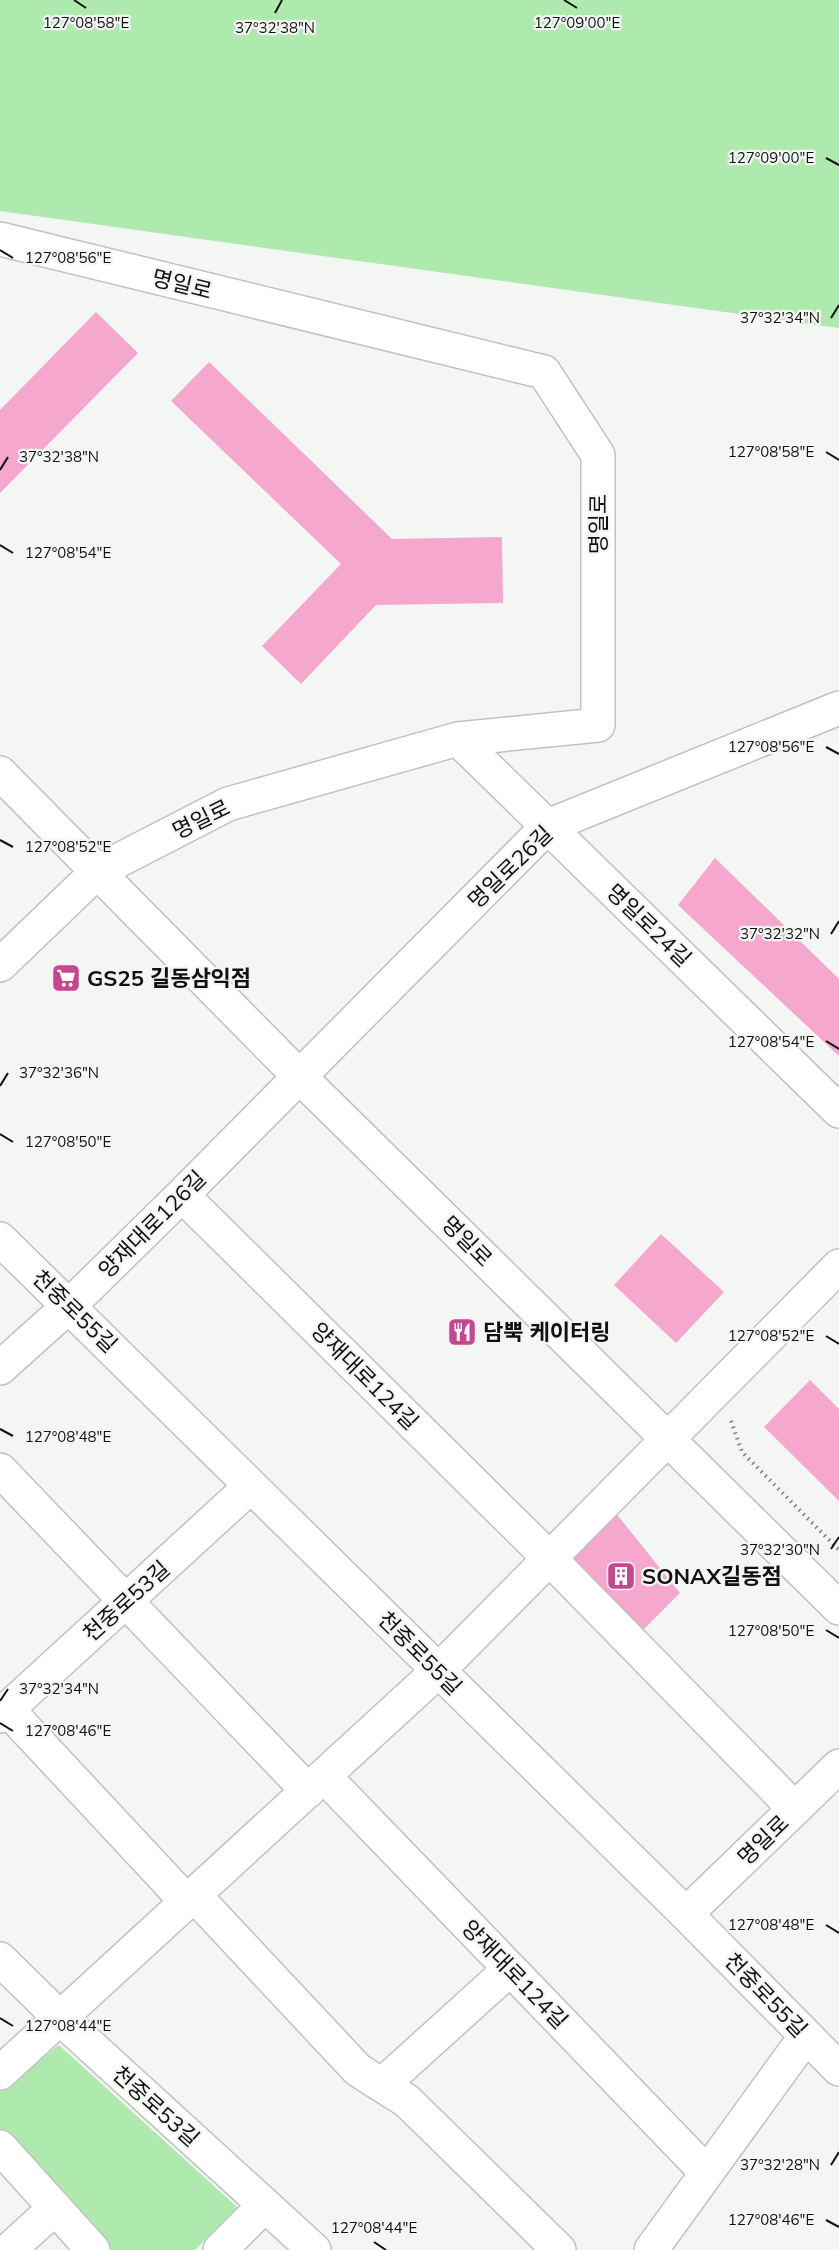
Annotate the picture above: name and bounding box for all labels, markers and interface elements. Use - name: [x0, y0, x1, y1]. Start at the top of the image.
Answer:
- text: 127°08'58"E: [43, 13, 129, 32]
- text: 127°09'00"E: [534, 13, 620, 32]
- text: 37°32'38"N: [235, 18, 315, 37]
- text: 127°09'00"E: [728, 148, 814, 167]
- text: 127°08'56"E: [25, 248, 111, 267]
- street label: 명일로: [149, 263, 215, 305]
- text: 37°32'34"N: [740, 308, 820, 327]
- text: 127°08'58"E: [728, 442, 814, 461]
- text: 37°32'38"N: [19, 447, 99, 466]
- street label: 명일로: [584, 494, 612, 554]
- text: 127°08'54"E: [25, 543, 111, 562]
- text: 127°08'56"E: [728, 737, 814, 756]
- street label: 명일로: [168, 793, 234, 845]
- street label: 명일로26길: [462, 820, 558, 914]
- text: 127°08'52"E: [25, 837, 111, 856]
- street label: 명일로24길: [601, 878, 697, 972]
- text: 37°32'32"N: [740, 924, 820, 943]
- supermarket icon: GS25 길동삼익점: [50, 962, 82, 994]
- place label: GS25 길동삼익점: [87, 964, 251, 992]
- text: 127°08'54"E: [728, 1032, 814, 1051]
- text: 37°32'36"N: [19, 1063, 99, 1082]
- text: 127°08'50"E: [25, 1132, 111, 1151]
- street label: 양재대로126길: [92, 1164, 212, 1284]
- street label: 명일로: [436, 1210, 498, 1272]
- street label: 천중로55길: [27, 1264, 123, 1358]
- street label: 양재대로124길: [305, 1316, 425, 1436]
- restaurant icon: 담뿍 케이터링: [446, 1316, 478, 1348]
- place label: 담뿍 케이터링: [483, 1318, 610, 1346]
- text: 127°08'52"E: [728, 1326, 814, 1345]
- text: 127°08'48"E: [25, 1427, 111, 1446]
- text: 37°32'30"N: [740, 1540, 820, 1559]
- street label: 천중로53길: [77, 1555, 175, 1647]
- building icon: SONAX길동점: [605, 1560, 637, 1592]
- place label: SONAX길동점: [642, 1562, 782, 1590]
- street label: 천중로55길: [372, 1605, 468, 1701]
- text: 127°08'50"E: [728, 1621, 814, 1640]
- text: 37°32'34"N: [19, 1679, 99, 1698]
- text: 127°08'46"E: [25, 1721, 111, 1740]
- street label: 명일로: [731, 1809, 795, 1871]
- street label: 양재대로124길: [456, 1914, 574, 2034]
- text: 127°08'48"E: [728, 1915, 814, 1934]
- street label: 천중로55길: [719, 1947, 813, 2043]
- text: 127°08'44"E: [25, 2016, 111, 2035]
- street label: 천중로53길: [107, 2060, 205, 2152]
- text: 37°32'28"N: [740, 2155, 820, 2174]
- text: 127°08'46"E: [728, 2210, 814, 2229]
- text: 127°08'44"E: [331, 2218, 417, 2237]

